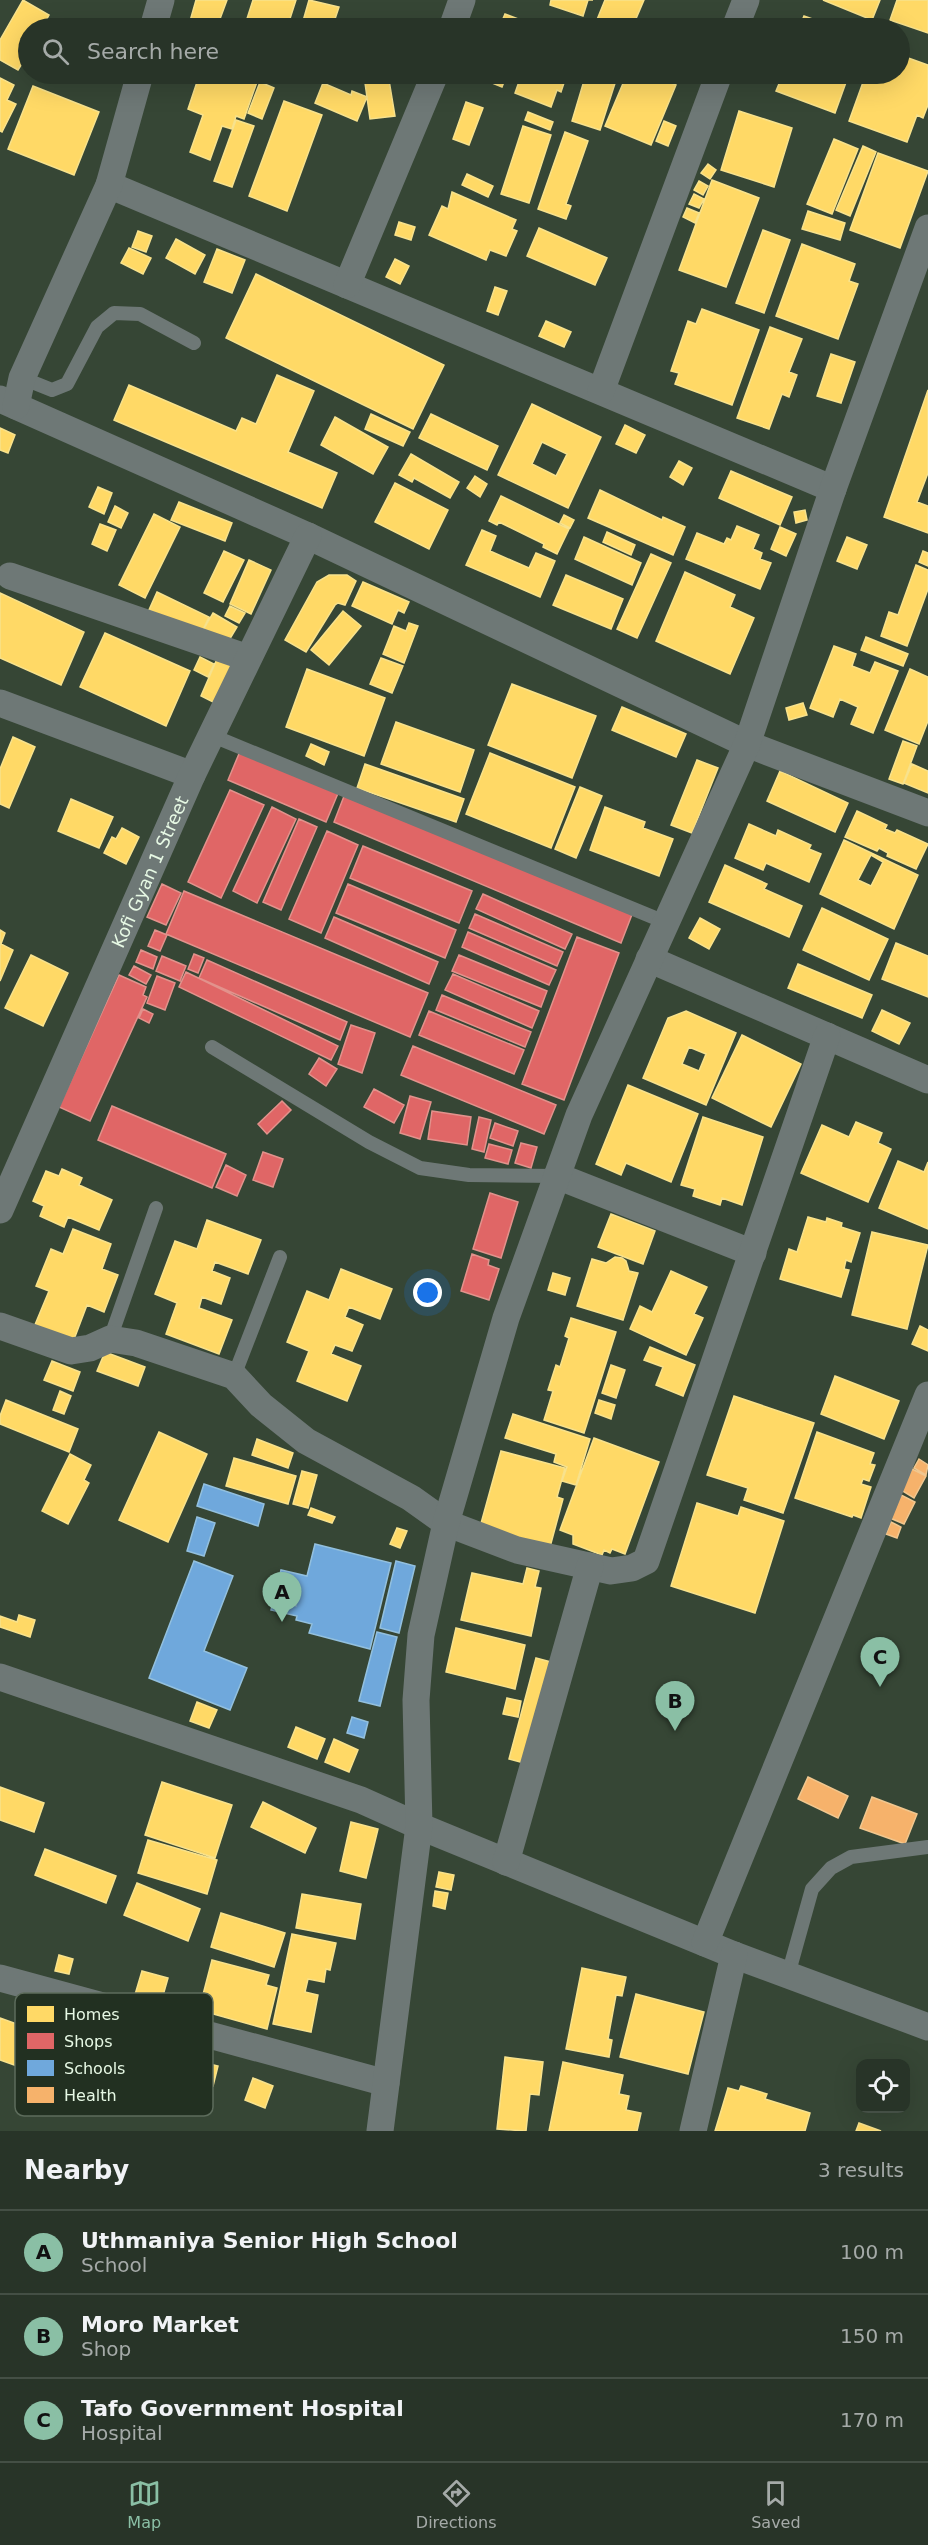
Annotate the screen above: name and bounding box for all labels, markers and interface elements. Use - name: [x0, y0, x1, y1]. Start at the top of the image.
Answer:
- search box: [18, 18, 910, 84]
- icon: search: [39, 35, 72, 68]
- text: Search here: [87, 39, 219, 64]
- street label: Kofi Gyan 1 Street: [107, 792, 192, 951]
- your location: [413, 1278, 442, 1307]
- pin: A: [262, 1572, 302, 1622]
- pin: C: [860, 1638, 900, 1687]
- pin: B: [656, 1682, 694, 1731]
- legend: [15, 1993, 213, 2116]
- text: Homes: [64, 2005, 120, 2024]
- text: Shops: [64, 2032, 113, 2051]
- text: Schools: [64, 2059, 125, 2078]
- map controls: [856, 2059, 910, 2113]
- button: locate: [856, 2059, 910, 2113]
- text: Health: [64, 2086, 117, 2105]
- text: Nearby: [24, 2155, 129, 2185]
- text: 3 results: [818, 2158, 904, 2182]
- text: Uthmaniya Senior High School: [81, 2228, 458, 2253]
- text: A: [36, 2240, 51, 2264]
- text: 100 m: [840, 2240, 904, 2264]
- text: School: [81, 2253, 147, 2277]
- text: Moro Market: [81, 2312, 239, 2337]
- text: B: [36, 2324, 51, 2348]
- text: 150 m: [840, 2324, 904, 2348]
- text: Shop: [81, 2337, 131, 2361]
- text: Tafo Government Hospital: [81, 2396, 404, 2421]
- text: C: [36, 2408, 51, 2432]
- text: 170 m: [840, 2408, 904, 2432]
- text: Hospital: [81, 2421, 163, 2445]
- tab: Map: [127, 2477, 161, 2532]
- tab: Directions: [416, 2477, 496, 2532]
- tab: Saved: [751, 2477, 801, 2532]

